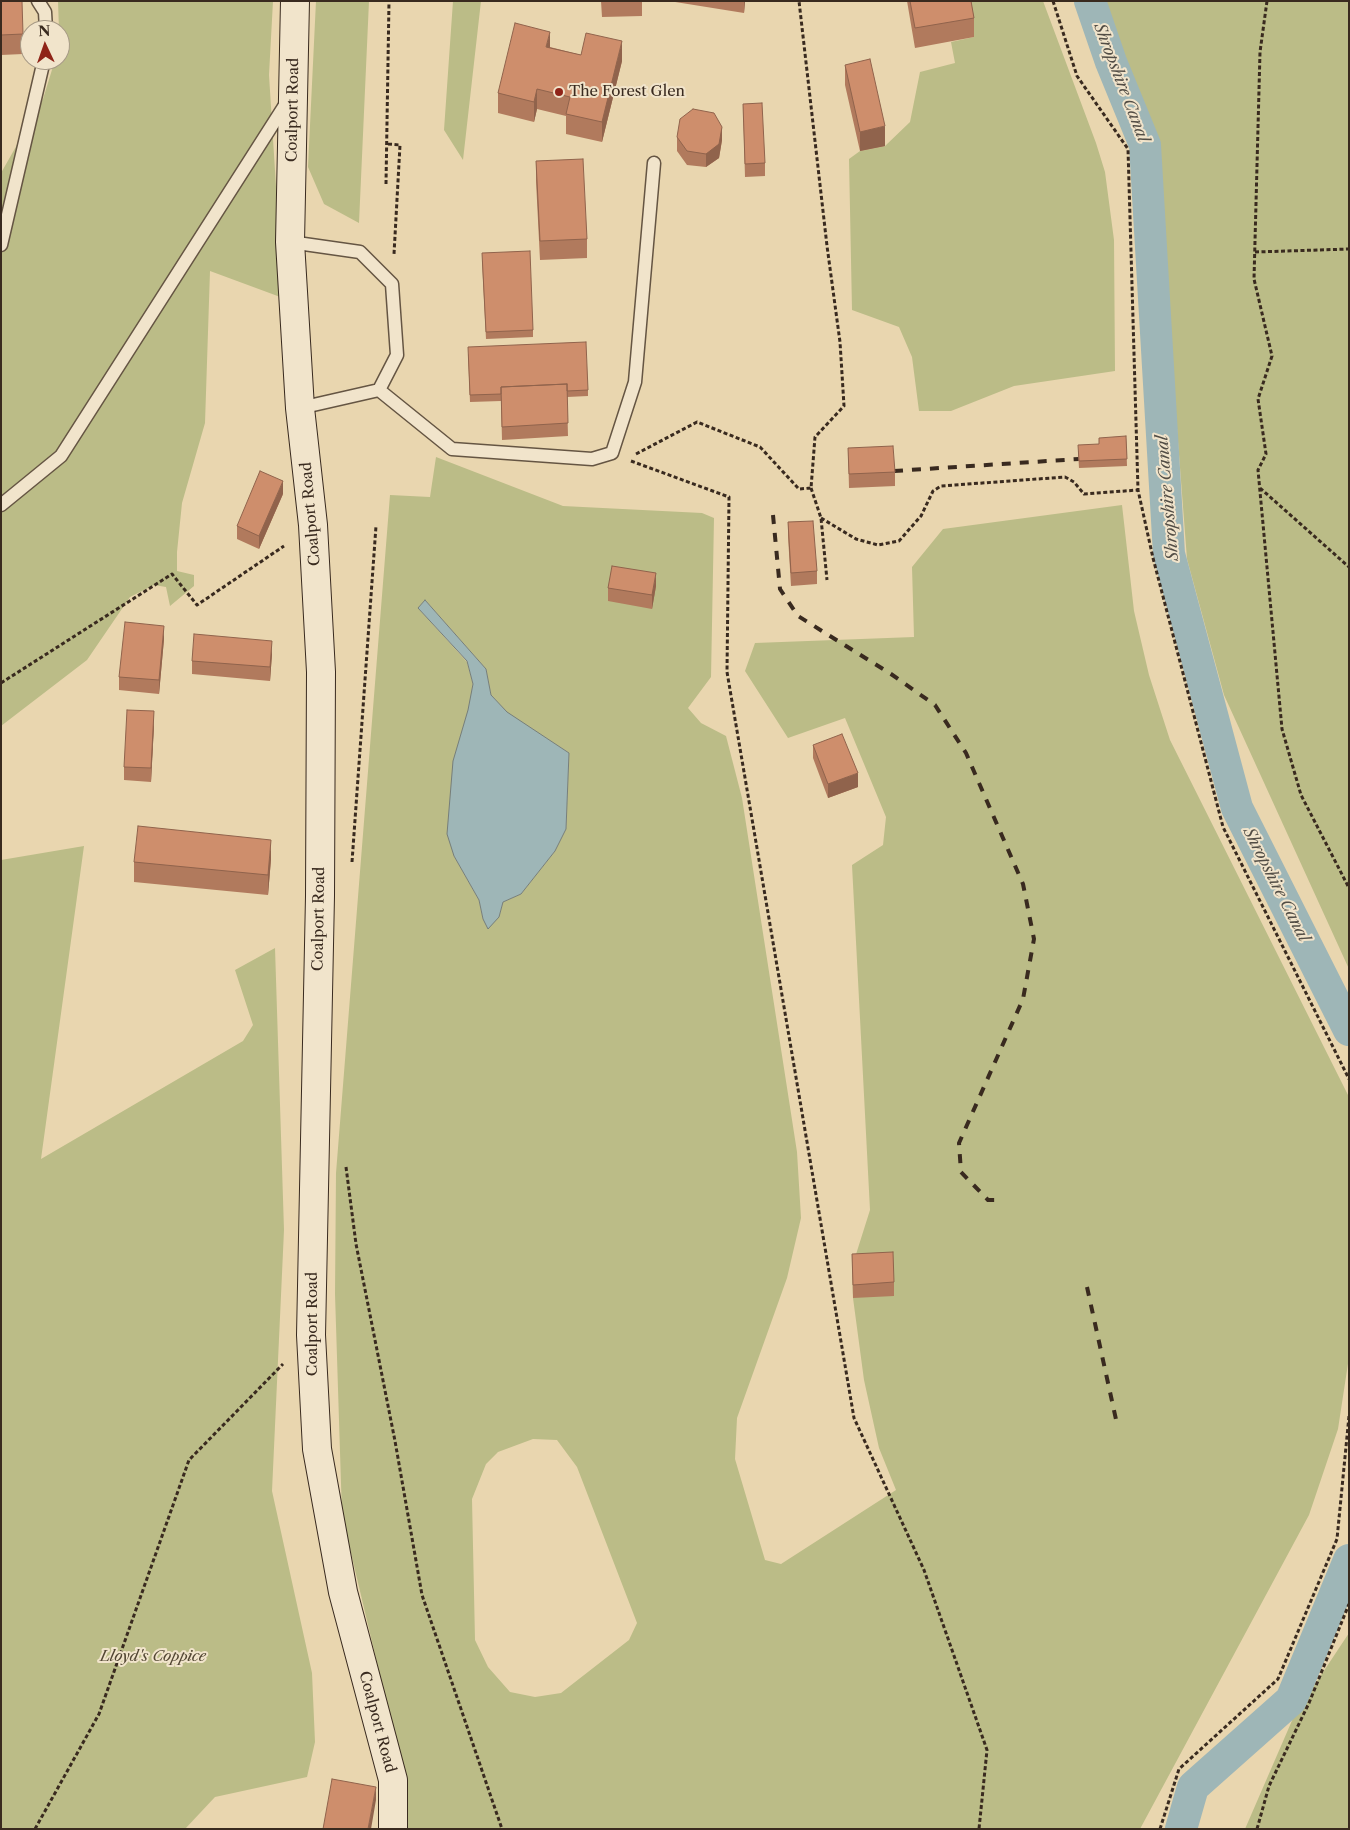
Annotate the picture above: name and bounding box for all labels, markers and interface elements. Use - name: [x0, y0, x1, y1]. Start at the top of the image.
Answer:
- north arrow: [20, 20, 70, 70]
- water label: Shropshire Canal: [1089, 21, 1153, 145]
- text: N: [38, 22, 51, 40]
- street label: Coalport Road: [283, 58, 303, 162]
- place label: The Forest Glen: [569, 83, 685, 101]
- marker: The Forest Glen: [553, 86, 565, 98]
- water label: Shropshire Canal: [1153, 434, 1183, 562]
- street label: Coalport Road: [297, 461, 325, 567]
- water label: Shropshire Canal: [1239, 825, 1313, 945]
- street label: Coalport Road: [309, 867, 329, 971]
- street label: Coalport Road: [304, 1272, 322, 1376]
- park label: Lloyd's Coppice: [100, 1648, 206, 1666]
- street label: Coalport Road: [355, 1669, 399, 1775]

